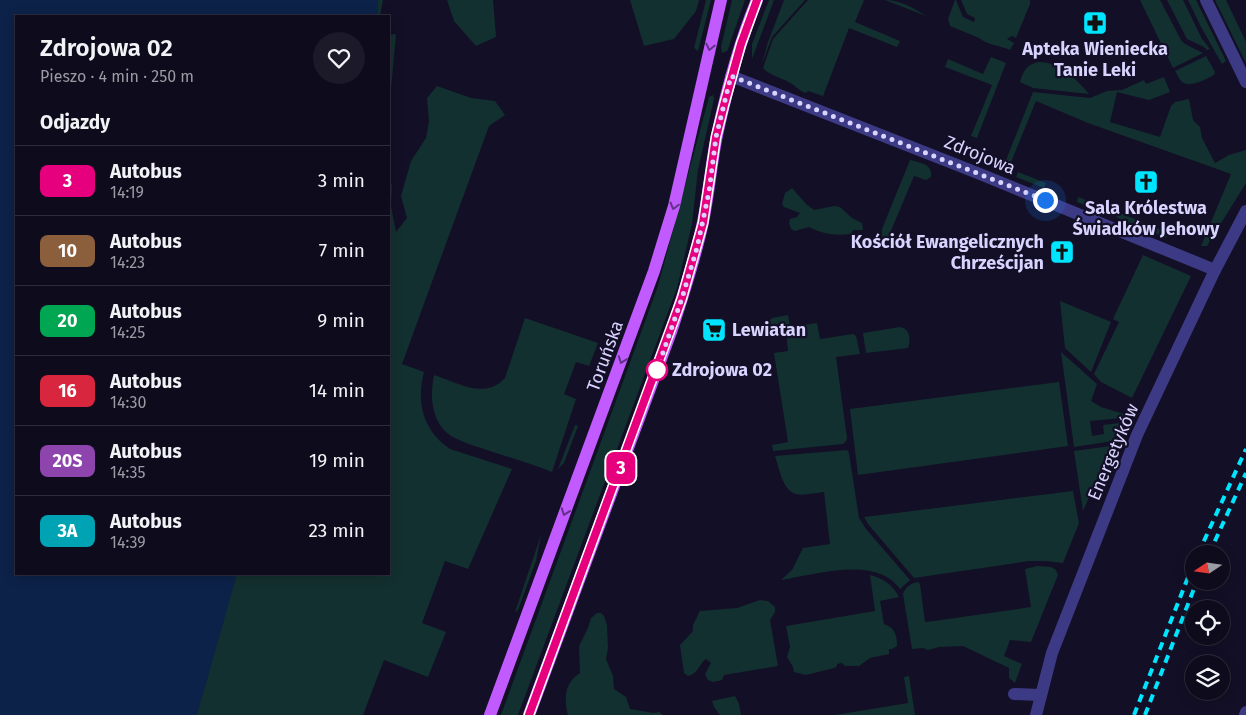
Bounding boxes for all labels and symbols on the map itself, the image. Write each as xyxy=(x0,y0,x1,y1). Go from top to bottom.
pharmacy icon: Apteka Wieniecka Tanie Leki xyxy=(1082,10,1108,36)
place label: Apteka Wieniecka Tanie Leki xyxy=(1021,38,1168,81)
one-way arrow xyxy=(705,43,716,52)
street label: Zdrojowa xyxy=(941,131,1019,179)
church icon: Sala Królestwa Świadków Jehowy xyxy=(1133,169,1159,195)
your location xyxy=(1033,188,1058,213)
place label: Sala Królestwa Świadków Jehowy xyxy=(1073,197,1220,240)
one-way arrow xyxy=(669,201,679,209)
place label: Kościół Ewangelicznych Chrześcijan xyxy=(851,231,1044,274)
church icon: Kościół Ewangelicznych Chrześcijan xyxy=(1049,239,1075,265)
street label: Toruńska xyxy=(582,317,628,395)
supermarket icon: Lewiatan xyxy=(701,317,727,343)
place label: Lewiatan xyxy=(732,319,806,341)
one-way arrow xyxy=(618,355,628,364)
marker: Zdrojowa 02 xyxy=(646,359,668,381)
place label: Zdrojowa 02 xyxy=(672,359,772,381)
street label: Energetyków xyxy=(1083,400,1143,504)
line badge: 3 xyxy=(605,452,637,484)
one-way arrow xyxy=(561,507,572,516)
north arrow xyxy=(1185,545,1230,590)

